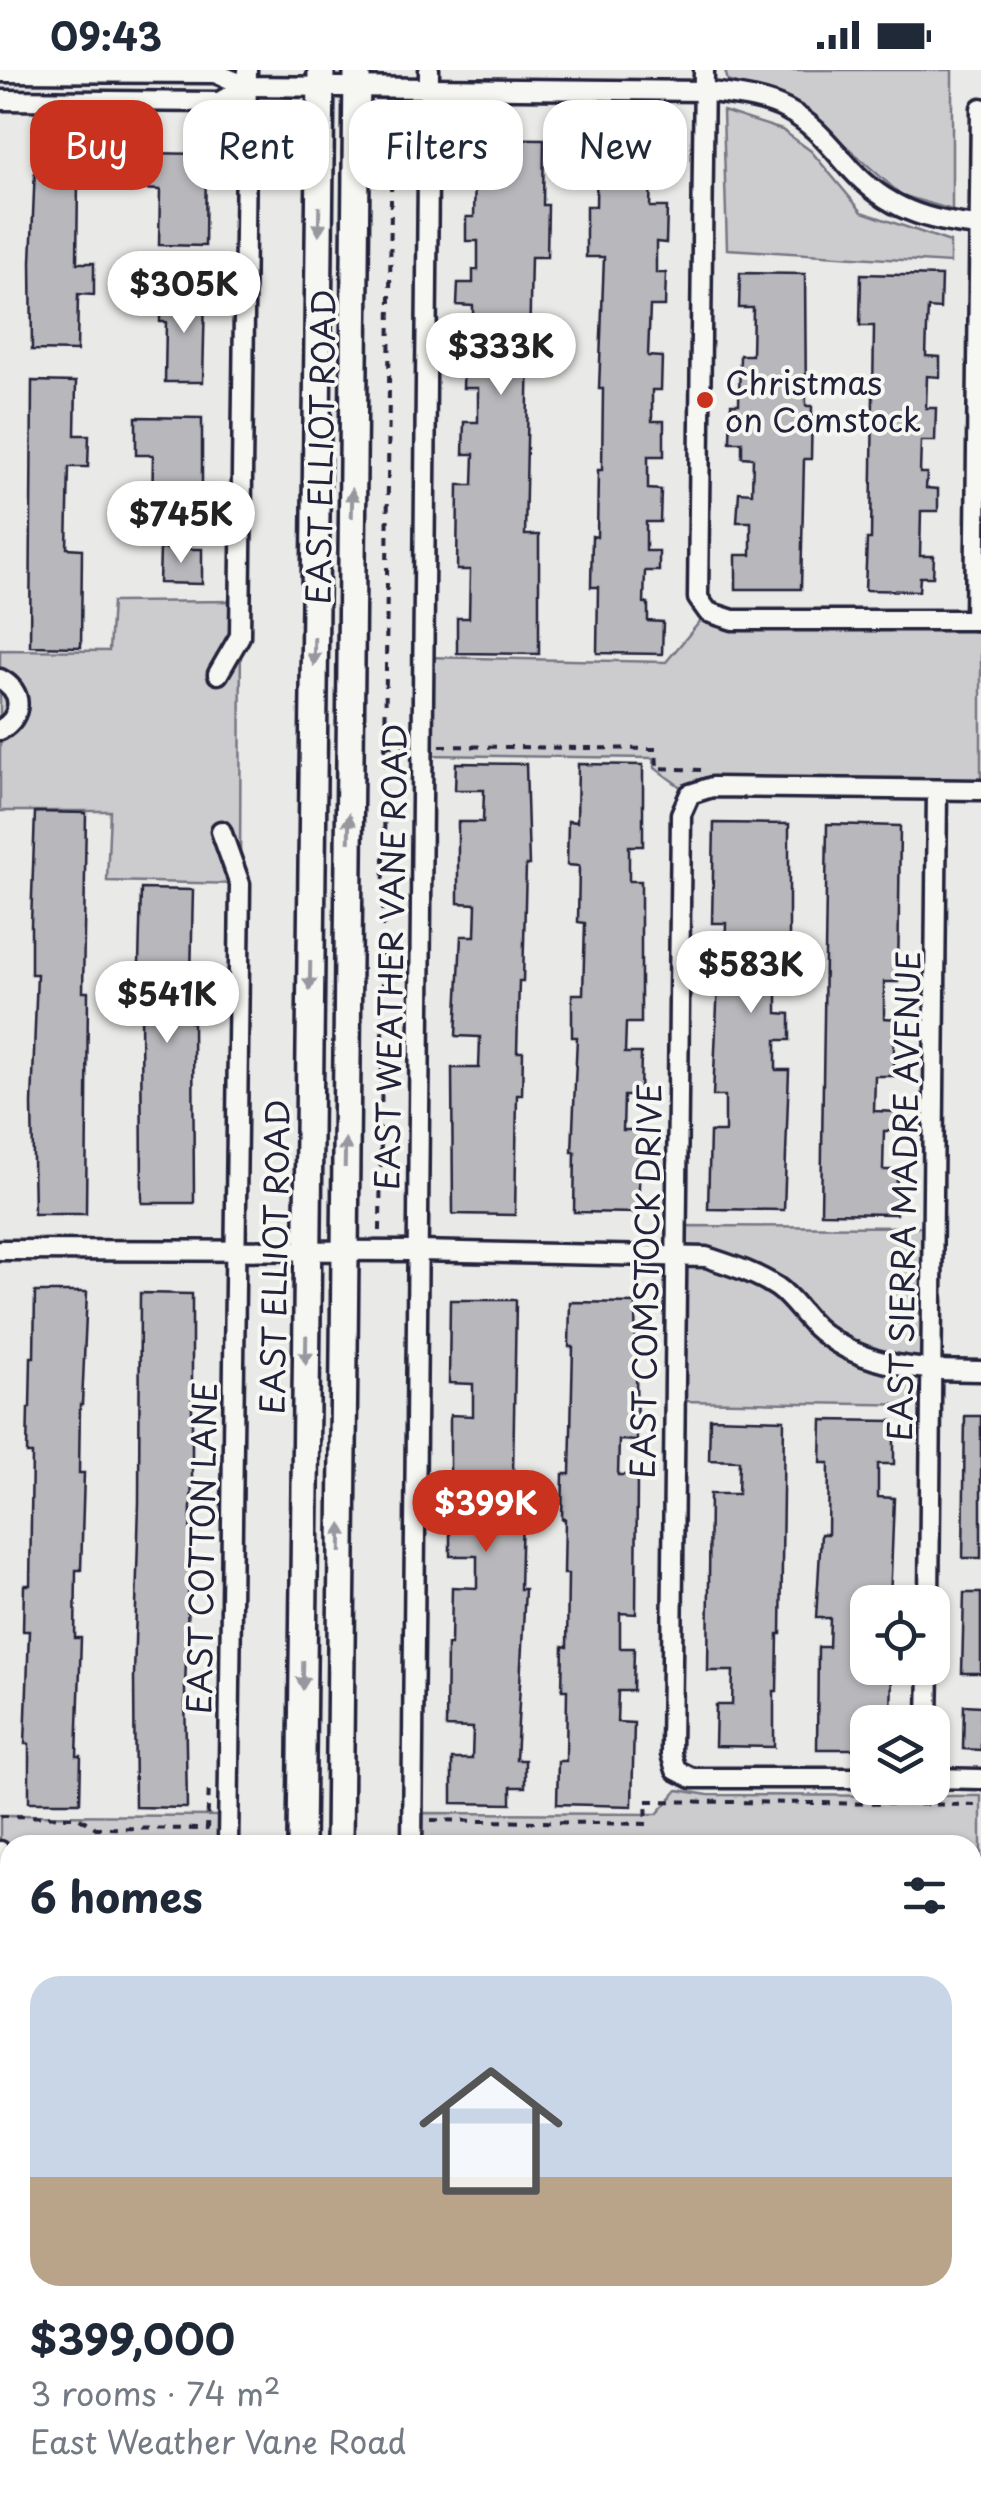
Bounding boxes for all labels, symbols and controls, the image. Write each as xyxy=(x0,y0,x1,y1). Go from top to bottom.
text: 09:43 xyxy=(50,7,162,64)
chip: Buy xyxy=(30,100,163,190)
chip: Rent xyxy=(183,100,329,190)
chip: Filters xyxy=(349,100,523,190)
chip: New xyxy=(543,100,687,190)
one-way arrow xyxy=(311,205,327,237)
pin: $305K xyxy=(114,251,254,336)
text: $305K xyxy=(129,259,239,307)
street label: EAST ELLIOT ROAD xyxy=(293,289,347,605)
pin: $333K xyxy=(431,313,571,398)
text: $333K xyxy=(448,321,554,369)
place label: Christmas on Comstock xyxy=(725,358,921,443)
marker: Christmas on Comstock xyxy=(694,389,716,411)
pin: $745K xyxy=(111,481,251,566)
one-way arrow xyxy=(344,487,360,519)
text: $745K xyxy=(129,489,233,537)
one-way arrow xyxy=(306,635,322,667)
street label: EAST WEATHER VANE ROAD xyxy=(362,723,418,1191)
one-way arrow xyxy=(341,812,357,844)
pin: $583K xyxy=(681,931,821,1016)
text: $583K xyxy=(698,939,804,987)
street label: EAST SIERRA MADRE AVENUE xyxy=(875,950,931,1442)
one-way arrow xyxy=(302,960,318,992)
pin: $541K xyxy=(97,961,237,1046)
text: $541K xyxy=(117,969,217,1017)
street label: EAST COMSTOCK DRIVE xyxy=(618,1083,672,1479)
street label: EAST ELLIOT ROAD xyxy=(247,1099,301,1415)
one-way arrow xyxy=(337,1137,353,1169)
one-way arrow xyxy=(297,1335,313,1367)
street label: EAST COTTON LANE xyxy=(174,1381,228,1715)
pin: $399K xyxy=(416,1470,556,1555)
text: $399K xyxy=(434,1478,538,1526)
one-way arrow xyxy=(334,1521,350,1553)
map controls xyxy=(850,1585,950,1805)
button: locate xyxy=(850,1585,950,1685)
one-way arrow xyxy=(294,1660,310,1692)
button: layers xyxy=(850,1705,950,1805)
text: 6 homes xyxy=(30,1864,203,1927)
icon: filters xyxy=(897,1868,952,1923)
icon: home xyxy=(401,2041,581,2221)
text: $399,000 xyxy=(30,2306,235,2369)
text: 3 rooms · 74 m² xyxy=(30,2369,280,2417)
text: East Weather Vane Road xyxy=(30,2417,407,2465)

